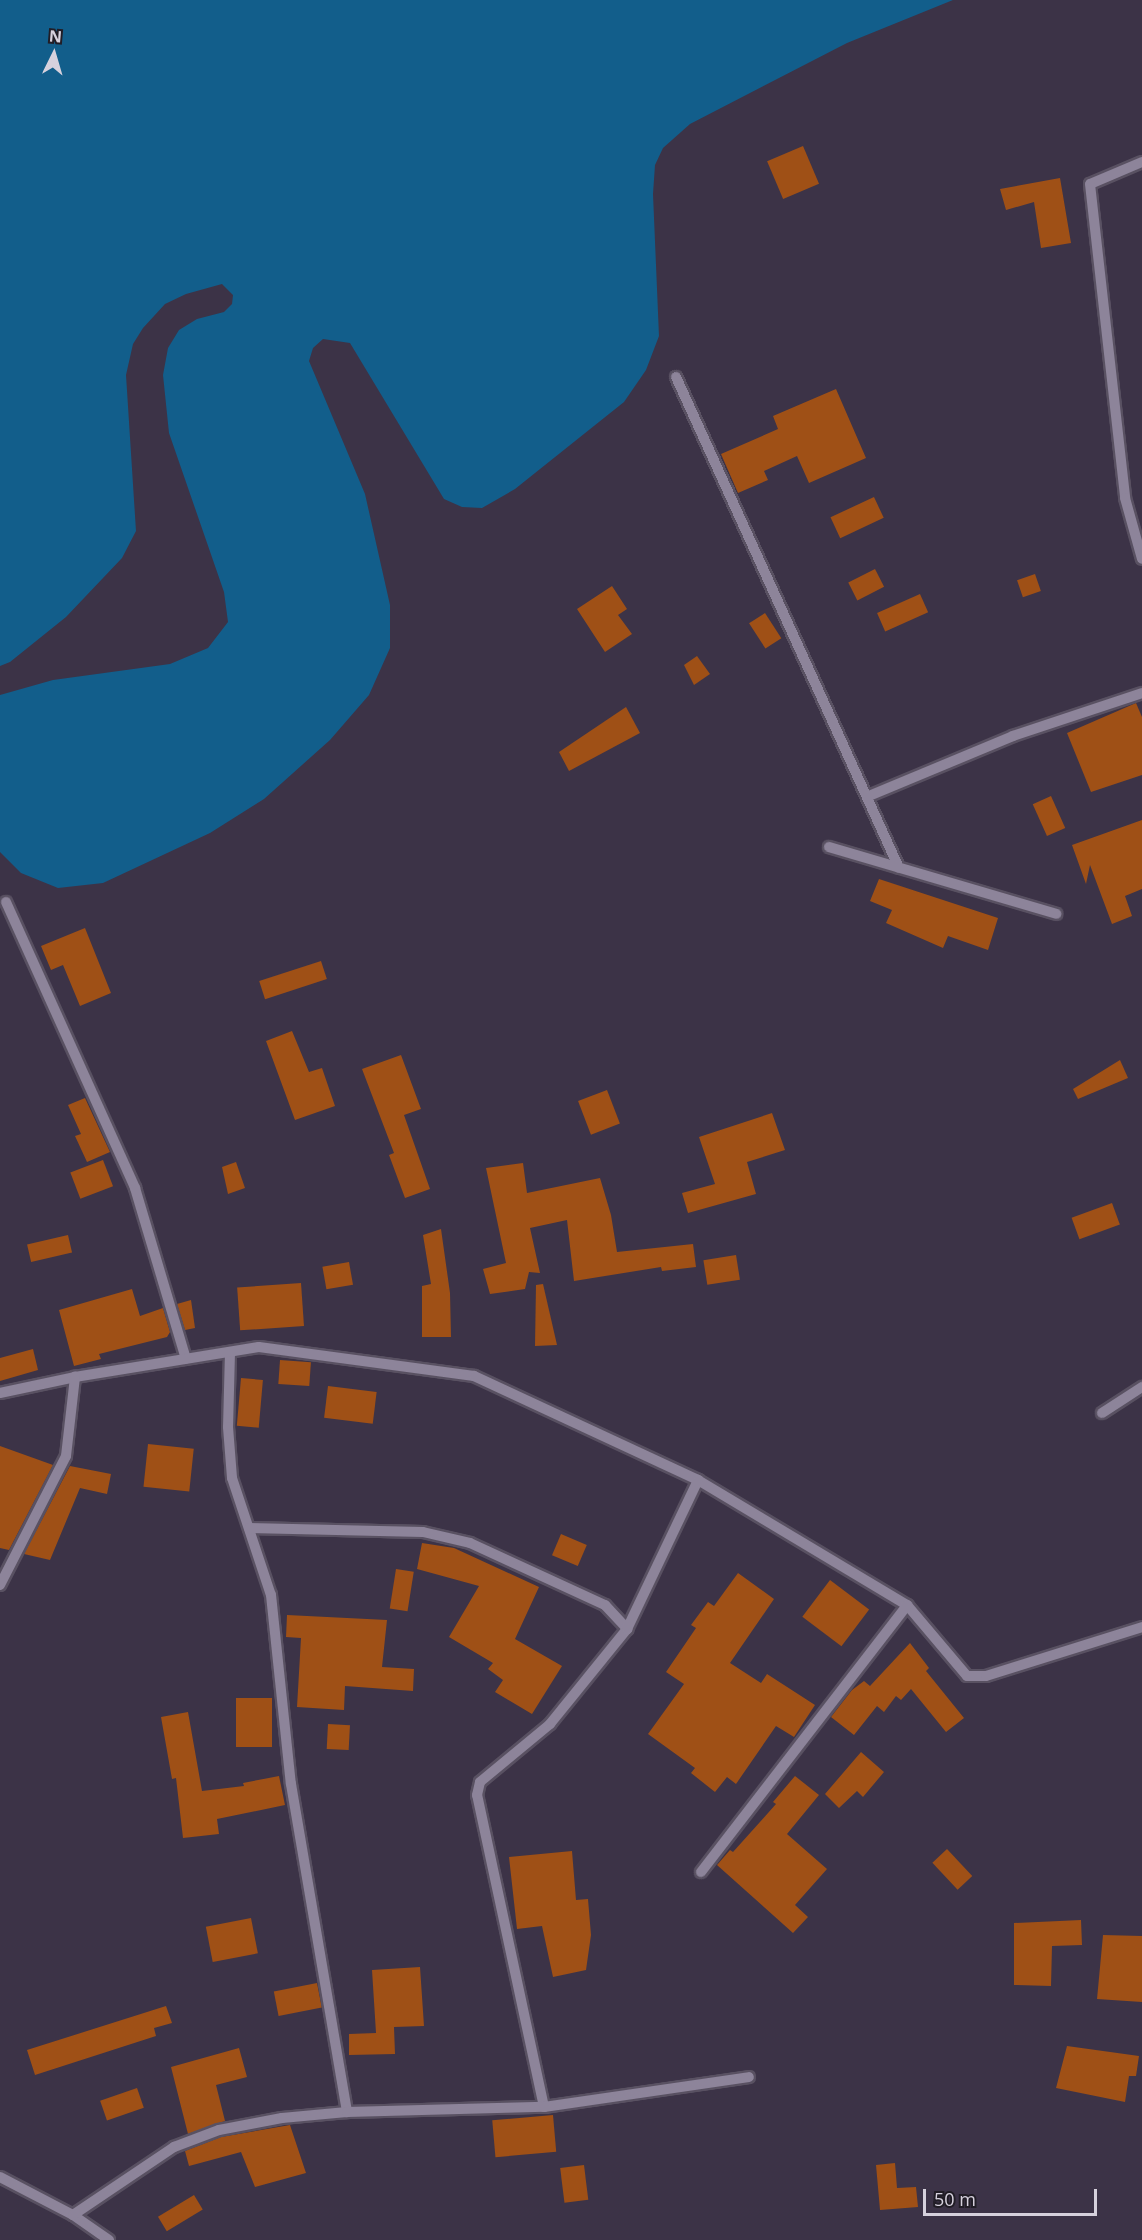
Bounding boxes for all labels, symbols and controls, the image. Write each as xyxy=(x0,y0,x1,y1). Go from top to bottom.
north arrow xyxy=(24,24,84,84)
text: N xyxy=(48,25,63,48)
scale bar xyxy=(926,2177,1100,2215)
text: 50 m xyxy=(934,2187,976,2211)

